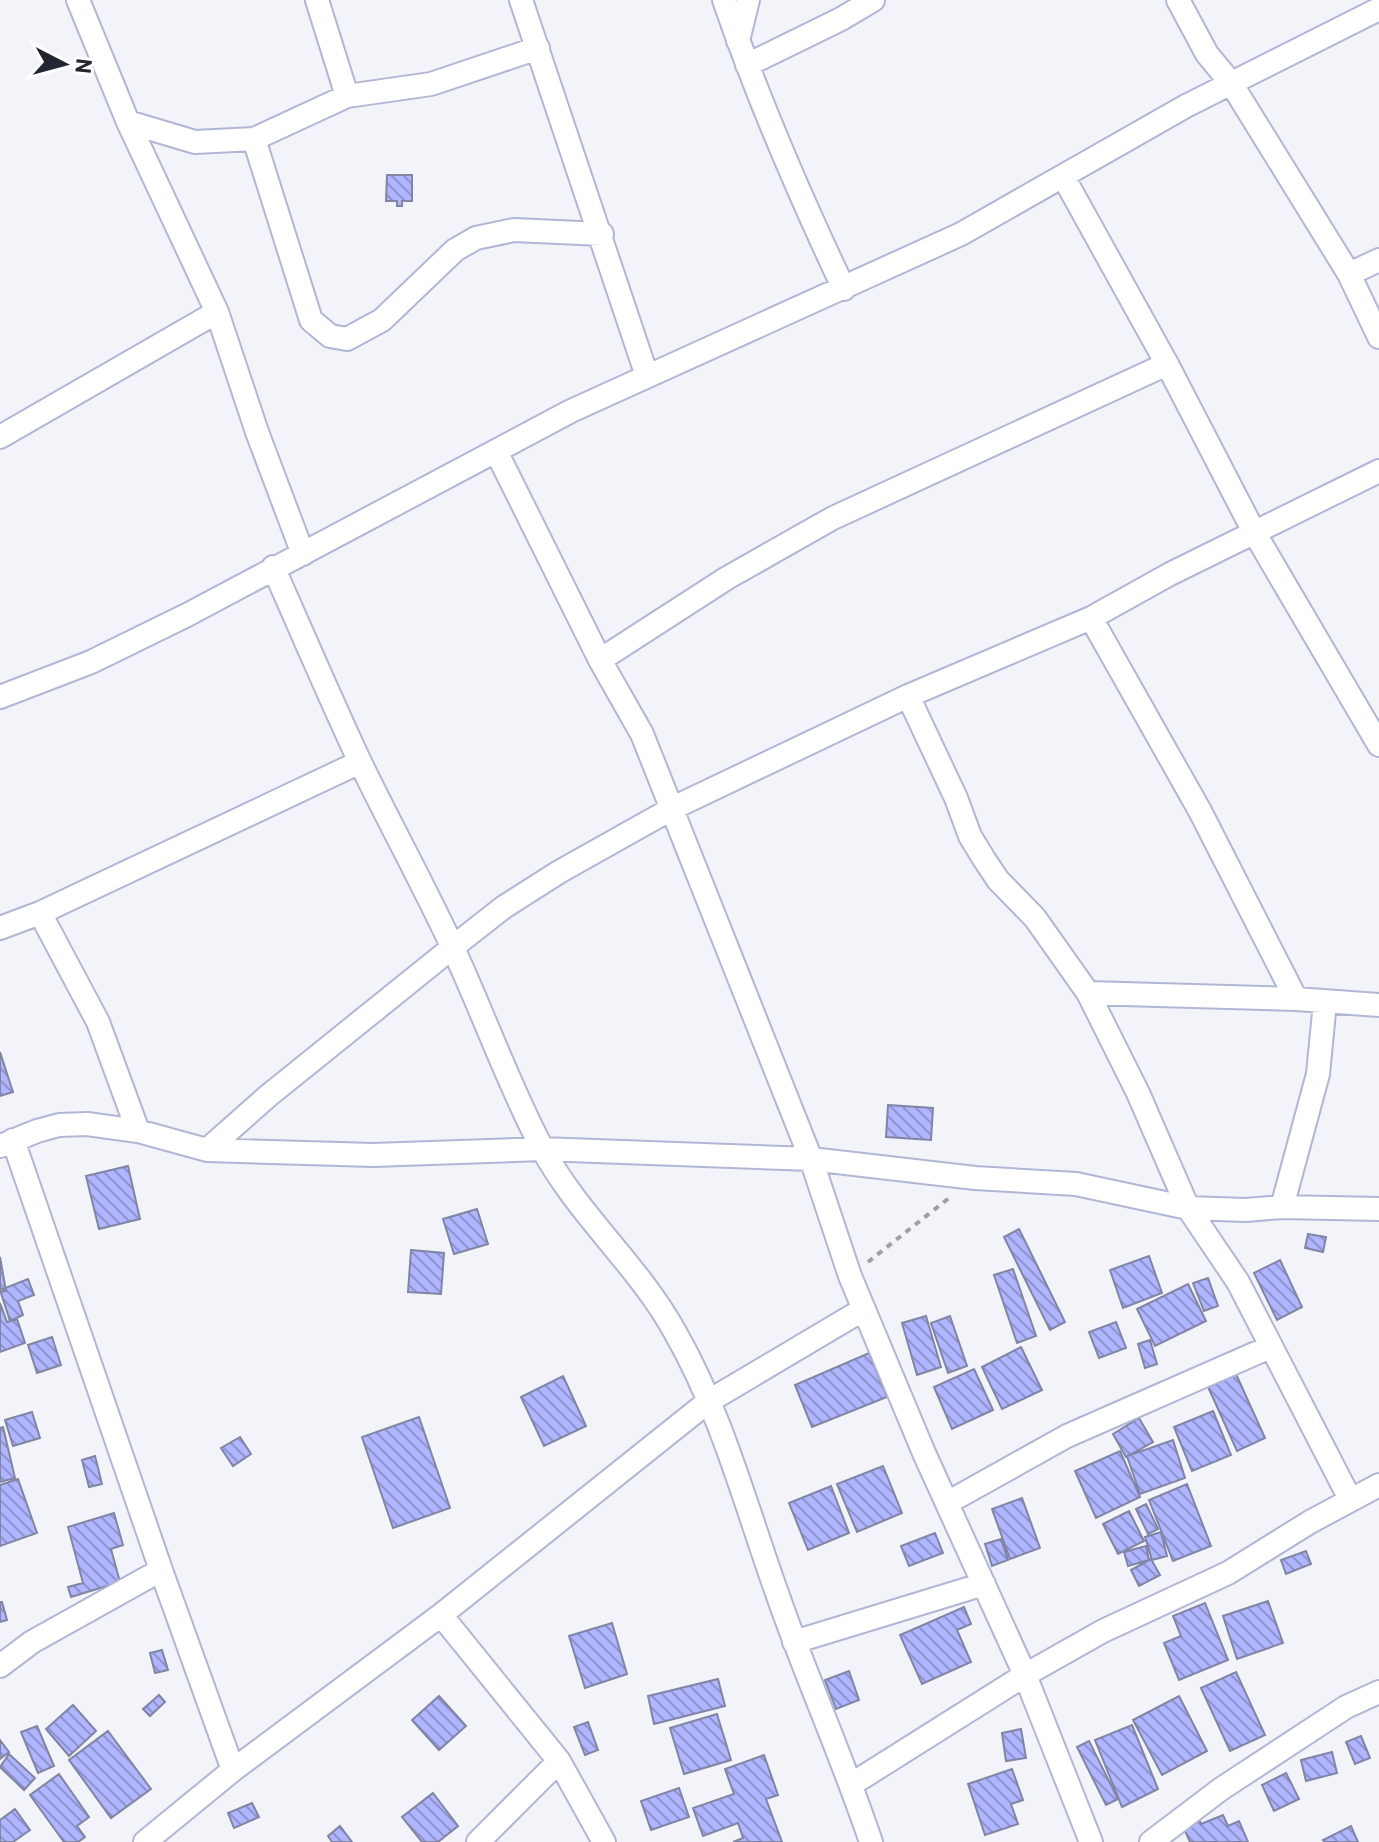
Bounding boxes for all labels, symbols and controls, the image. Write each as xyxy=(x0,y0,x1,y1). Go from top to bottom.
north arrow xyxy=(24,24,104,104)
text: N xyxy=(71,58,99,75)

